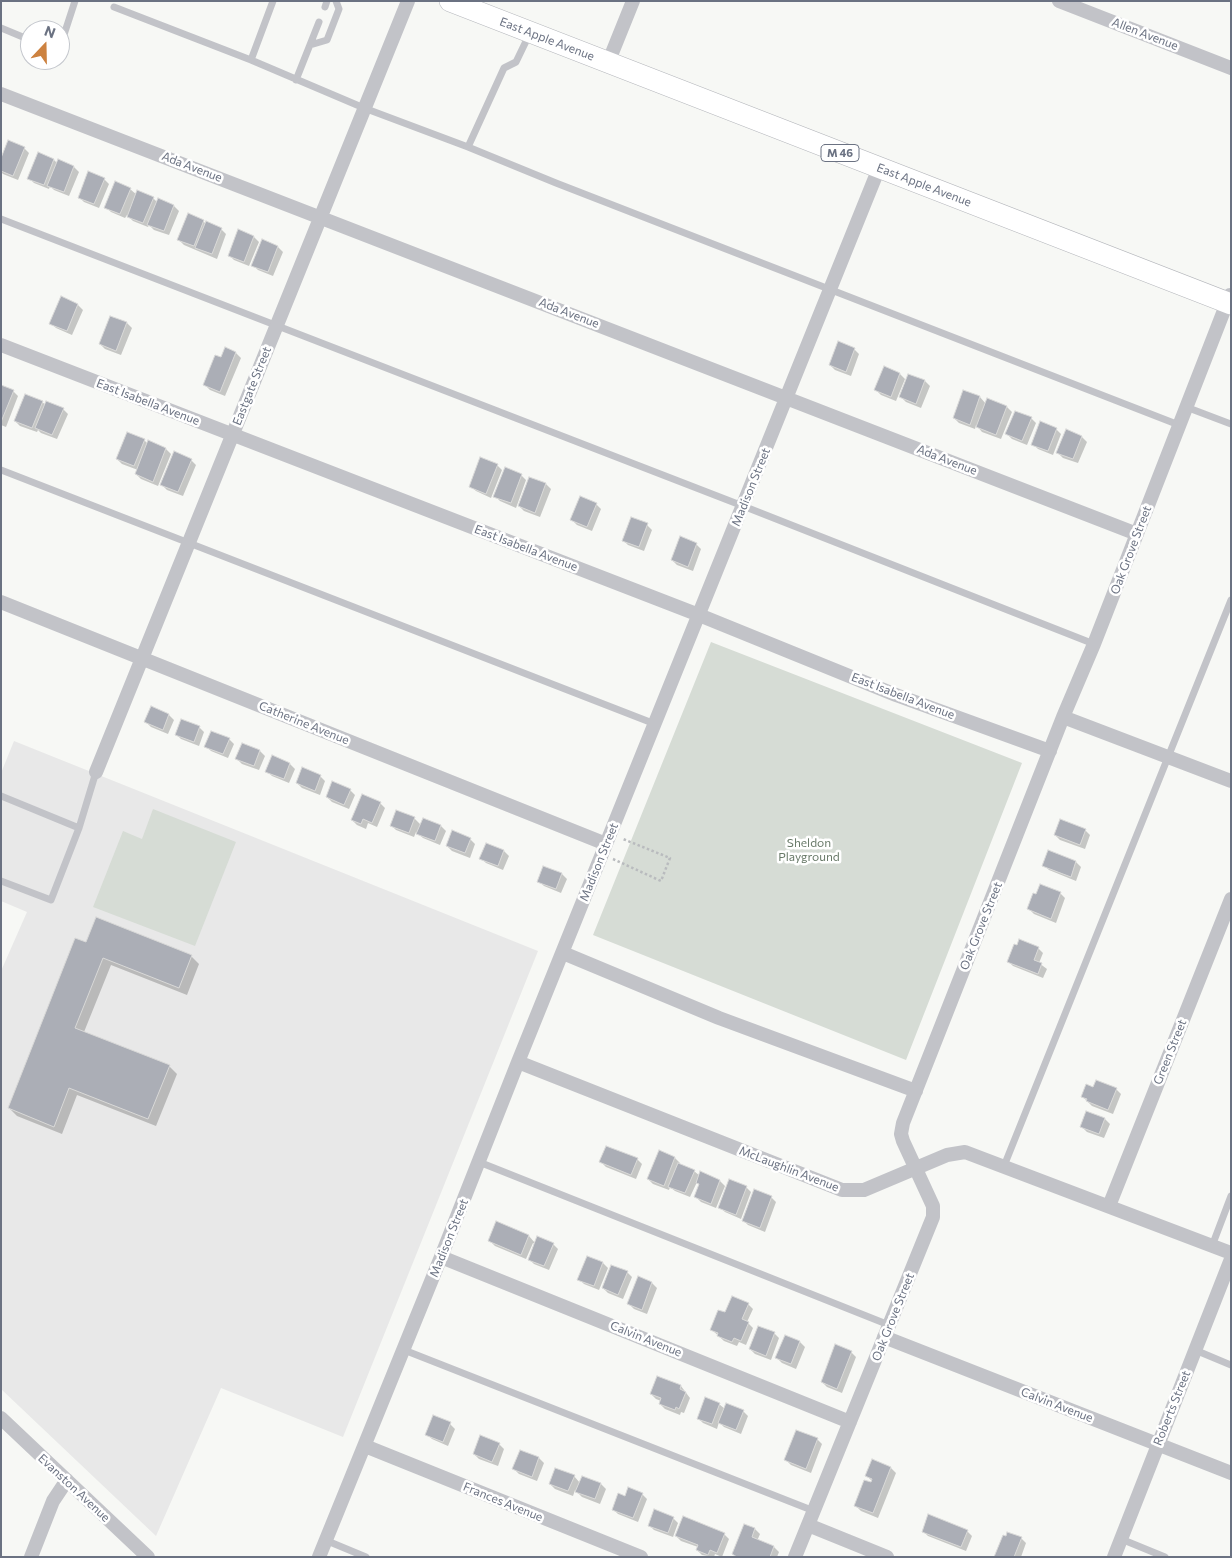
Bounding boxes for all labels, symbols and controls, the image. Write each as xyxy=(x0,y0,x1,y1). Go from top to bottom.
street label: East Apple Avenue xyxy=(498,14,596,64)
street label: Allen Avenue xyxy=(1110,15,1180,53)
north arrow xyxy=(20,20,70,70)
text: N xyxy=(42,22,58,41)
road number: M 46 xyxy=(821,144,859,162)
street label: Ada Avenue xyxy=(160,149,224,185)
street label: East Apple Avenue xyxy=(875,160,973,210)
street label: Ada Avenue xyxy=(537,295,601,331)
street label: Eastgate Street xyxy=(230,344,274,428)
street label: East Isabella Avenue xyxy=(94,376,202,428)
street label: Ada Avenue xyxy=(915,442,979,478)
street label: Madison Street xyxy=(729,446,773,528)
street label: Oak Grove Street xyxy=(1107,504,1155,596)
street label: East Isabella Avenue xyxy=(472,522,580,574)
street label: East Isabella Avenue xyxy=(849,670,957,722)
street label: Catherine Avenue xyxy=(257,698,351,748)
street label: Madison Street xyxy=(577,821,621,903)
park label: Sheldon Playground xyxy=(778,836,840,864)
street label: Oak Grove Street xyxy=(957,880,1005,972)
street label: Green Street xyxy=(1150,1017,1190,1087)
street label: McLaughlin Avenue xyxy=(737,1143,841,1195)
street label: Madison Street xyxy=(427,1197,471,1279)
street label: Oak Grove Street xyxy=(869,1271,917,1363)
street label: Calvin Avenue xyxy=(608,1318,684,1360)
street label: Roberts Street xyxy=(1150,1368,1194,1448)
street label: Calvin Avenue xyxy=(1019,1385,1095,1425)
street label: Evanston Avenue xyxy=(35,1451,113,1525)
street label: Frances Avenue xyxy=(461,1479,545,1525)

